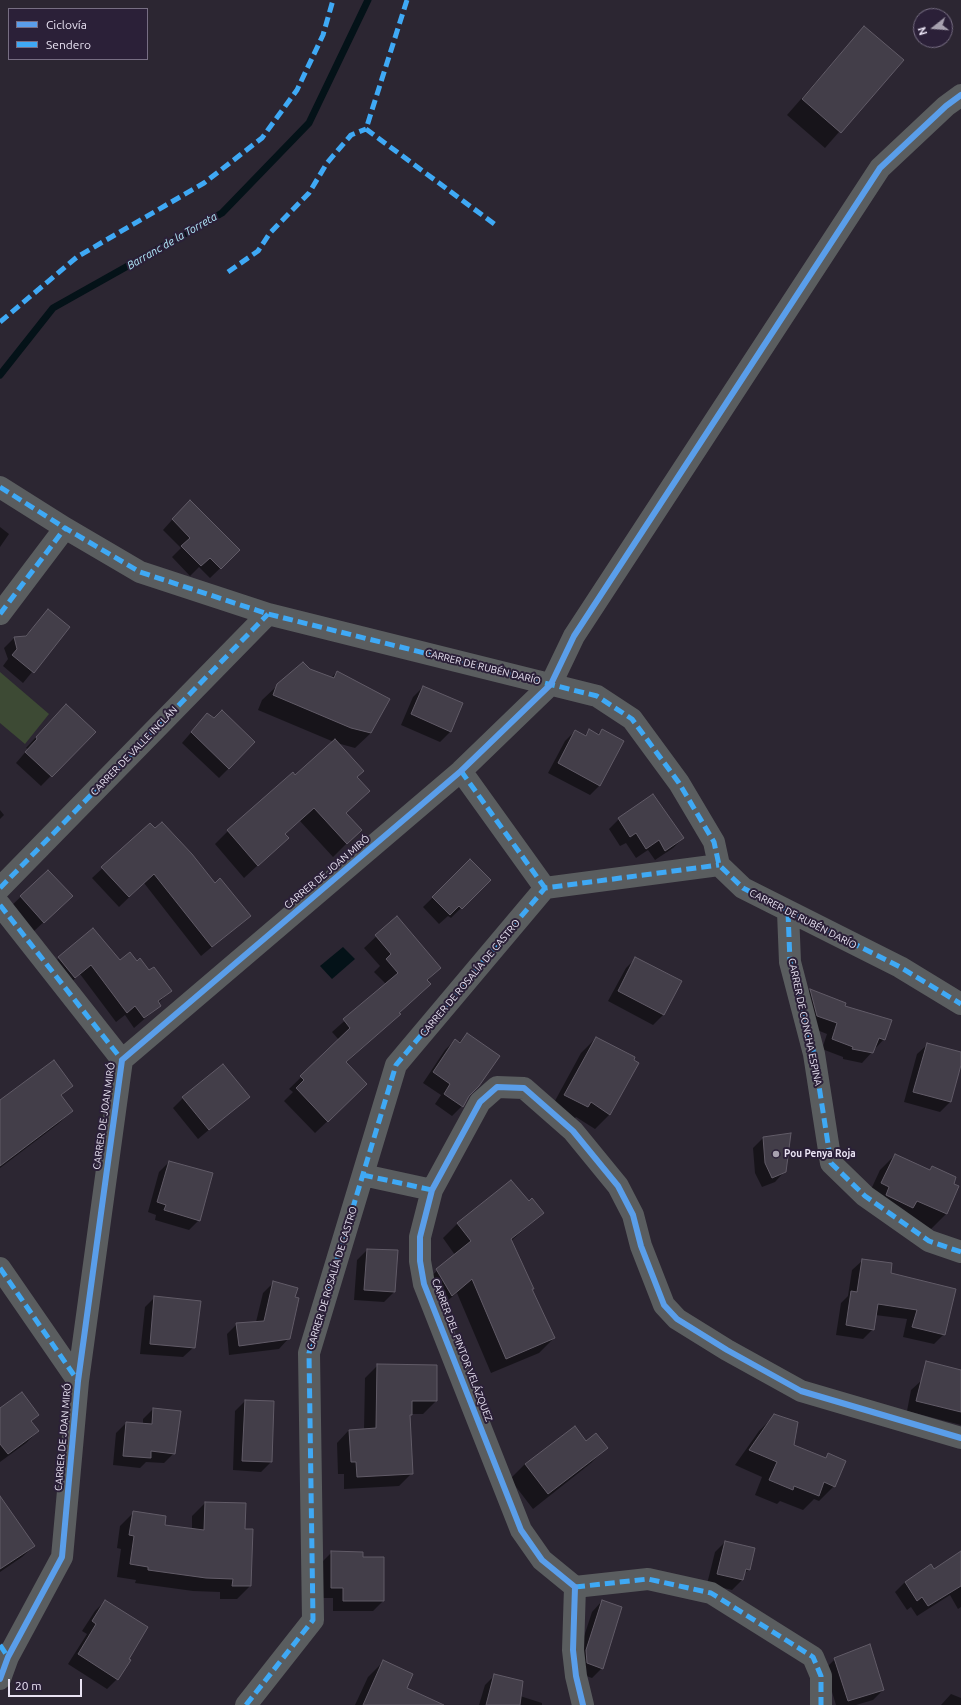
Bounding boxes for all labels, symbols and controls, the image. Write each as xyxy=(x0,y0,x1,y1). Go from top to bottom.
legend xyxy=(8,8,148,60)
north arrow xyxy=(913,8,953,48)
text: Ciclovía xyxy=(46,18,87,31)
text: N xyxy=(916,26,929,37)
text: Sendero xyxy=(46,38,91,51)
water label: Barranc de la Torreta xyxy=(125,210,219,272)
street label: CARRER DE RUBÉN DARÍO xyxy=(424,647,542,687)
street label: CARRER DE VALLE INCLÁN xyxy=(88,704,180,798)
street label: CARRER DE JOAN MIRÓ xyxy=(282,833,372,911)
street label: CARRER DE RUBÉN DARÍO xyxy=(747,887,859,951)
street label: CARRER DE ROSALÍA DE CASTRO xyxy=(417,917,523,1039)
street label: CARRER DE CONCHA ESPINA xyxy=(786,957,824,1087)
street label: CARRER DE JOAN MIRÓ xyxy=(91,1062,117,1170)
place label: Pou Penya Roja xyxy=(784,1148,856,1160)
marker: Pou Penya Roja xyxy=(771,1149,781,1159)
street label: CARRER DE ROSALÍA DE CASTRO xyxy=(304,1205,360,1351)
street label: CARRER DEL PINTOR VELÁZQUEZ xyxy=(429,1277,495,1423)
street label: CARRER DE JOAN MIRÓ xyxy=(52,1383,74,1491)
scale bar xyxy=(10,1671,84,1697)
text: 20 m xyxy=(15,1679,42,1692)

